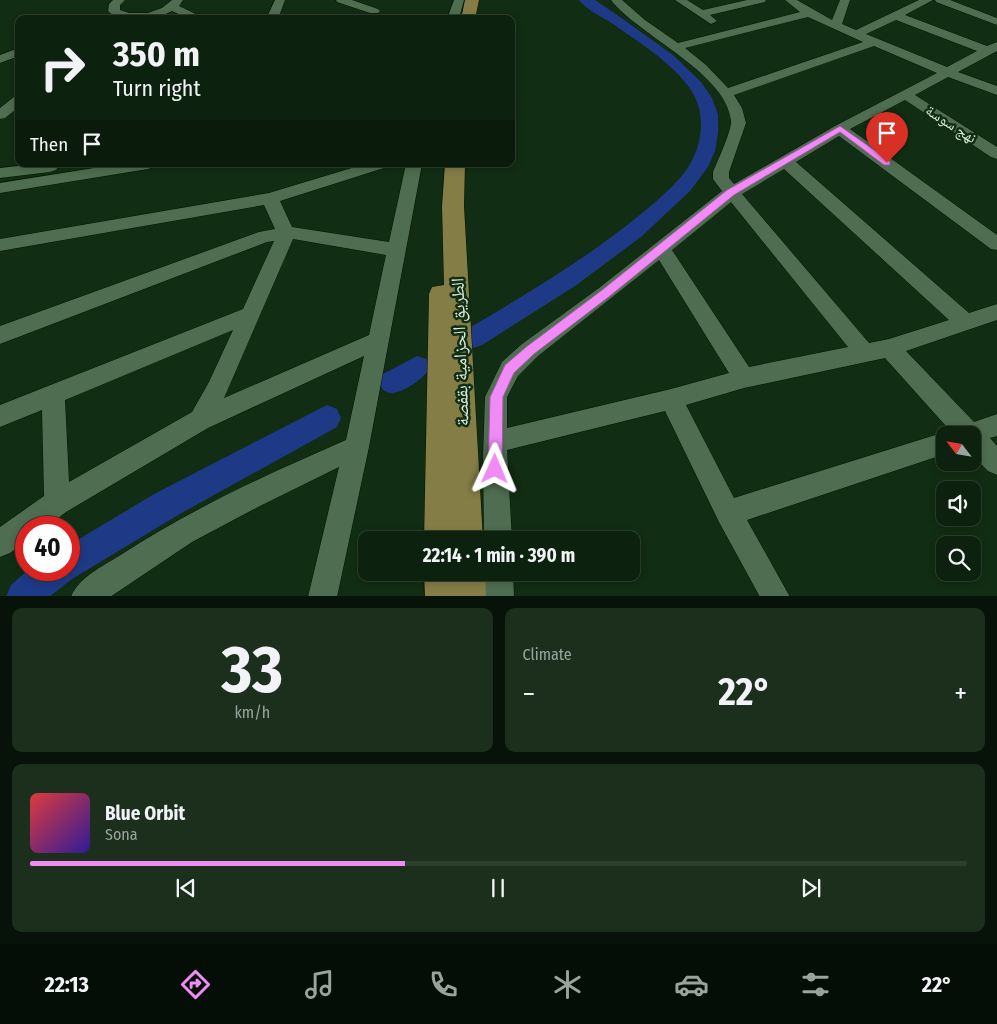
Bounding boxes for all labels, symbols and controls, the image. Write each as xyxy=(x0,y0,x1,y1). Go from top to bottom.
text: 350 m xyxy=(113,33,200,75)
icon: right xyxy=(30,35,95,100)
text: Turn right xyxy=(113,75,201,102)
street label: نهج سوسة xyxy=(922,101,980,148)
pin xyxy=(866,112,908,163)
icon: arrive xyxy=(873,119,901,147)
icon: arrive xyxy=(78,130,106,158)
text: Then xyxy=(30,133,68,156)
street label: الطريق الحزامية بقفصة xyxy=(446,277,474,427)
north arrow xyxy=(936,426,981,471)
map controls xyxy=(936,426,981,581)
position arrow xyxy=(468,442,520,494)
button: sound xyxy=(936,481,981,526)
speed limit sign: 40 xyxy=(15,516,80,581)
button: search xyxy=(936,536,981,581)
text: 22:14 · 1 min · 390 m xyxy=(423,544,575,567)
text: 33 xyxy=(222,631,283,709)
text: Climate xyxy=(523,645,572,664)
text: 22° xyxy=(718,669,771,715)
text: − xyxy=(523,677,535,710)
text: + xyxy=(954,677,967,710)
text: km/h xyxy=(234,703,270,722)
text: Blue Orbit xyxy=(105,802,185,825)
text: Sona xyxy=(105,825,138,844)
icon: previous xyxy=(172,874,200,902)
icon: pause xyxy=(484,874,512,902)
icon: next xyxy=(797,874,825,902)
icon: directions xyxy=(178,967,213,1002)
icon: music xyxy=(302,967,337,1002)
icon: phone xyxy=(426,967,461,1002)
icon: climate xyxy=(550,967,585,1002)
icon: car xyxy=(674,967,709,1002)
icon: filters xyxy=(798,967,833,1002)
text: 22:13 xyxy=(44,971,89,998)
text: 22° xyxy=(922,971,952,998)

